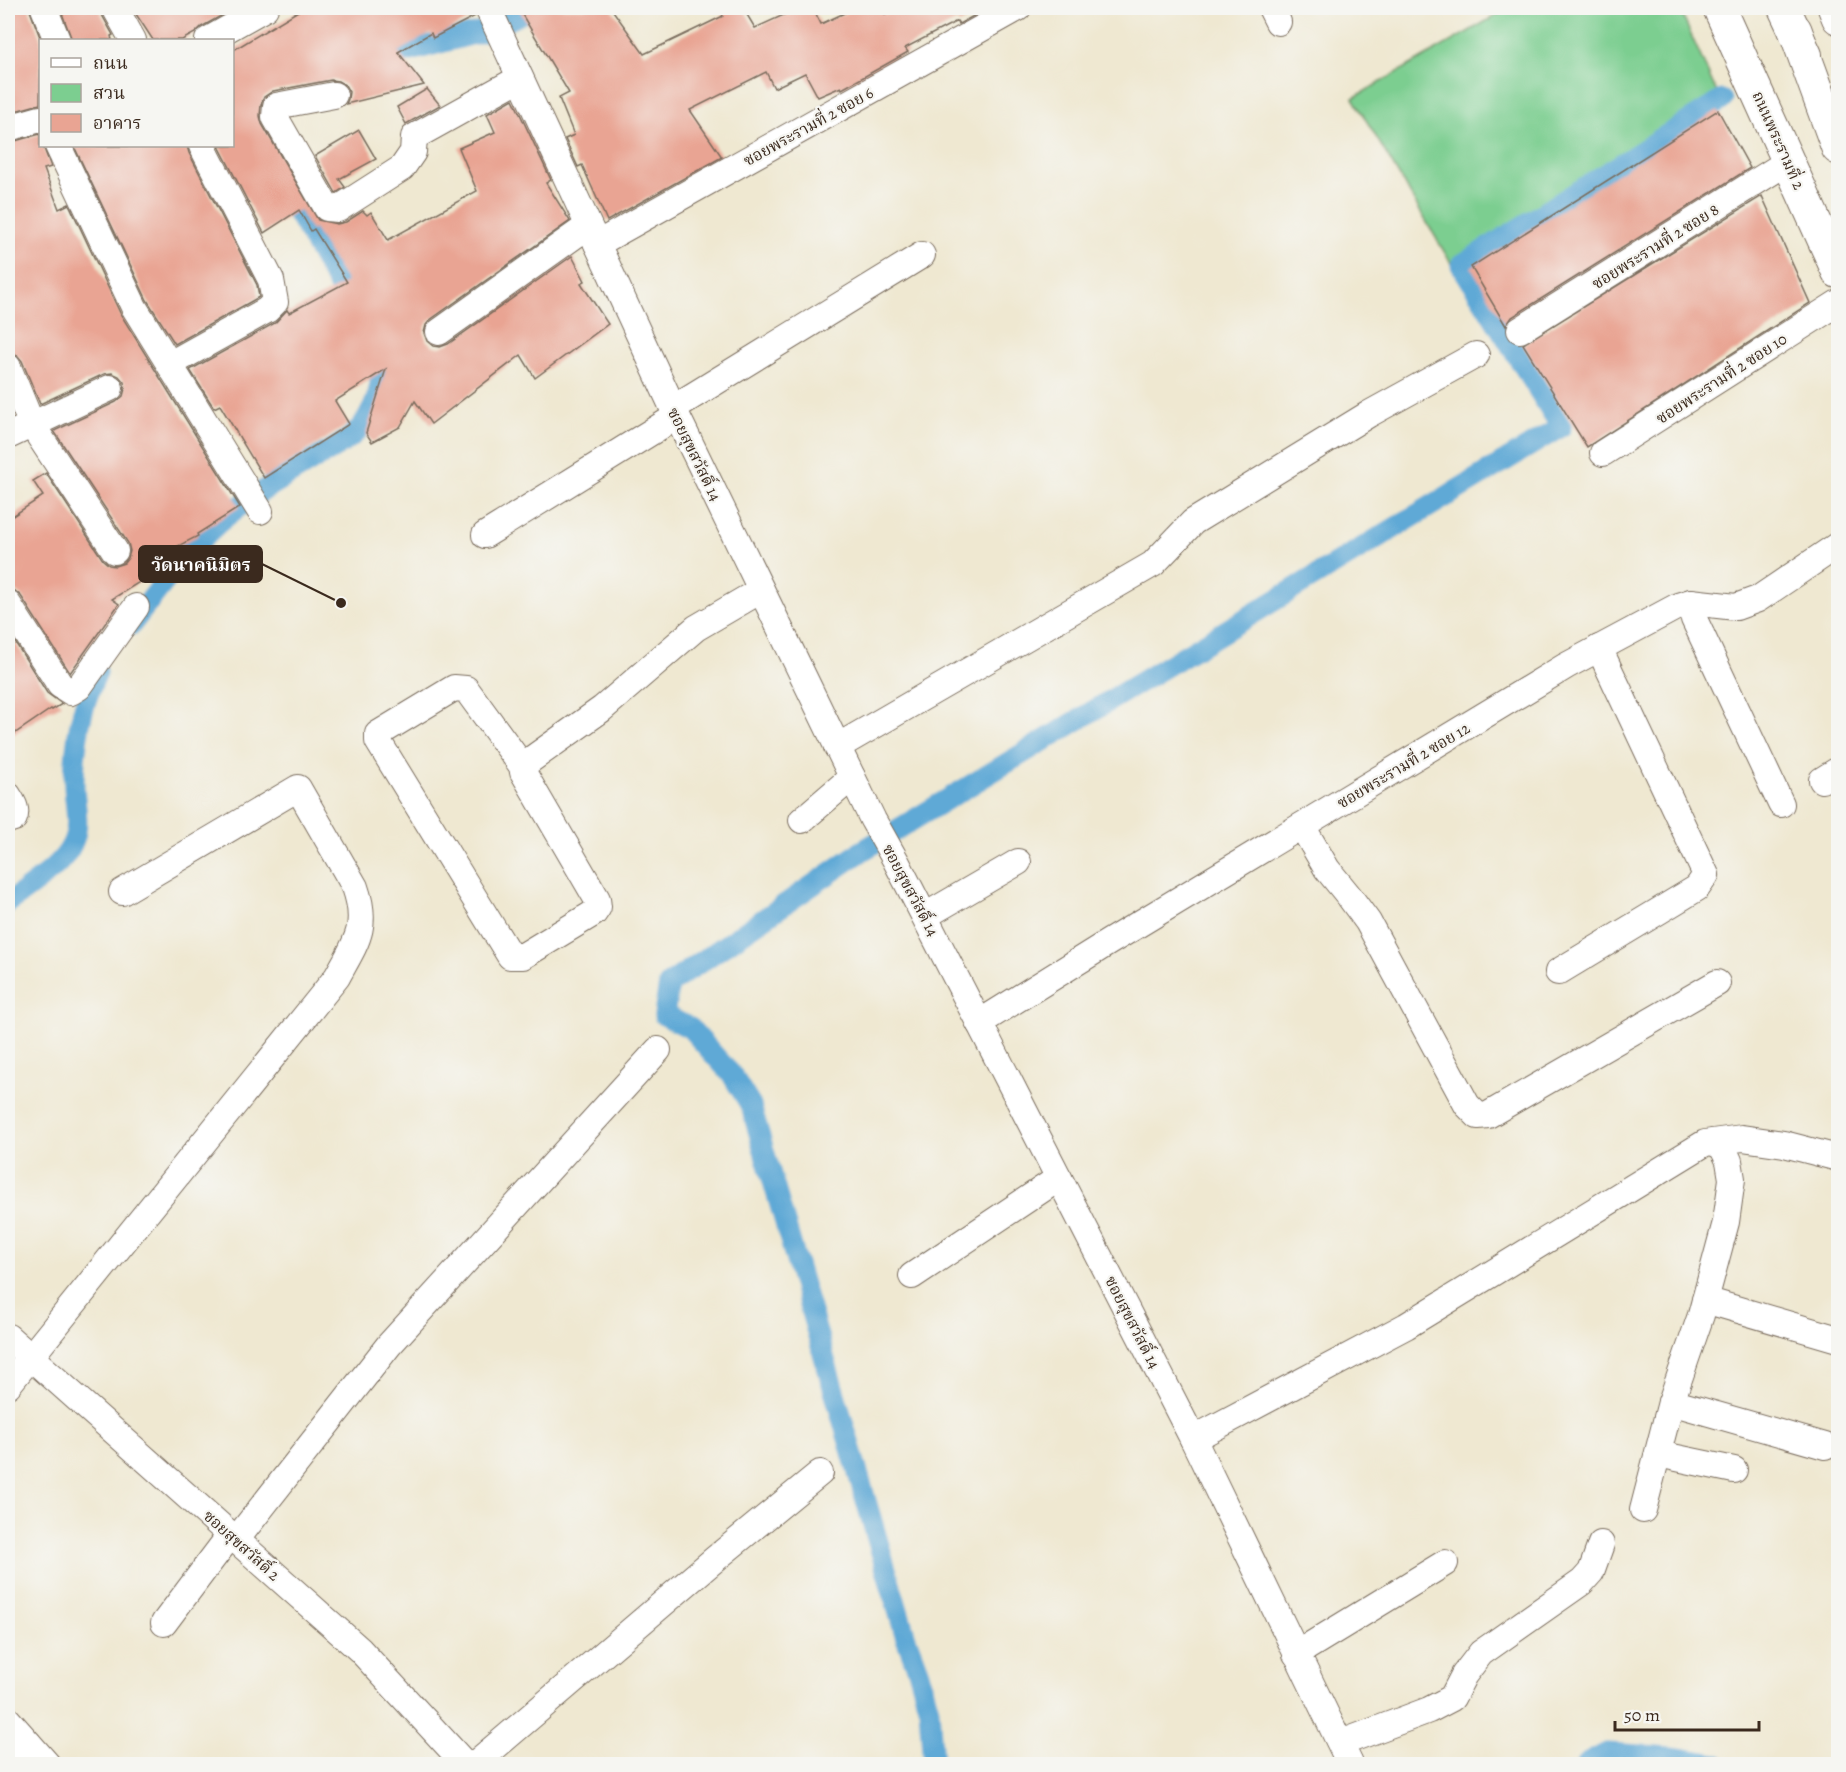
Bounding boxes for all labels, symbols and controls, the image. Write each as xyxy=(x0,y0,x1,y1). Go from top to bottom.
legend xyxy=(39,39,234,147)
text: ถนน xyxy=(93,51,128,75)
text: สวน xyxy=(93,81,125,105)
street label: ซอยพระรามที่ 2 ซอย 6 xyxy=(739,81,877,172)
street label: ถนนพระรามที่ 2 xyxy=(1747,87,1811,193)
text: อาคาร xyxy=(93,111,142,135)
street label: ซอยพระรามที่ 2 ซอย 8 xyxy=(1587,198,1723,295)
street label: ซอยพระรามที่ 2 ซอย 10 xyxy=(1651,327,1791,429)
street label: ซอยสุขสวัสดิ์ 14 xyxy=(662,404,727,505)
callout: วัดนาคนิมิตร xyxy=(139,546,262,582)
text: วัดนาคนิมิตร xyxy=(151,553,251,577)
street label: ซอยพระรามที่ 2 ซอย 12 xyxy=(1333,716,1474,814)
street label: ซอยสุขสวัสดิ์ 14 xyxy=(877,840,944,940)
street label: ซอยสุขสวัสดิ์ 14 xyxy=(1099,1272,1166,1373)
street label: ซอยสุขสวัสดิ์ 2 xyxy=(198,1505,285,1586)
scale bar xyxy=(1615,1694,1759,1732)
text: 50 m xyxy=(1624,1703,1660,1727)

